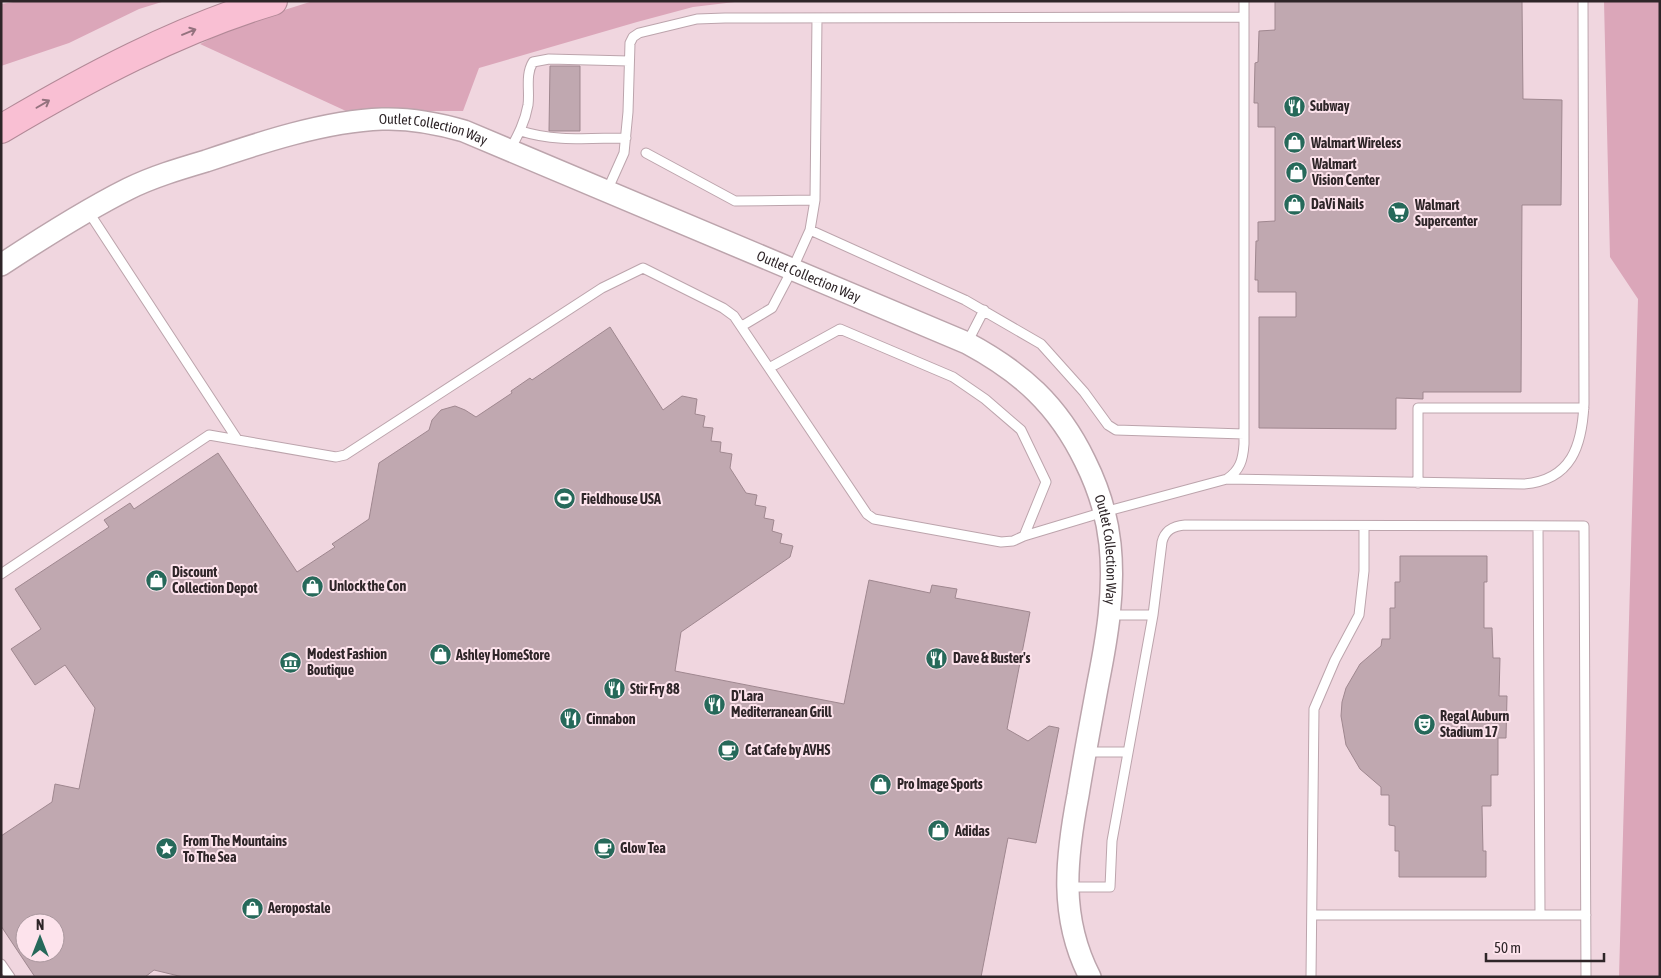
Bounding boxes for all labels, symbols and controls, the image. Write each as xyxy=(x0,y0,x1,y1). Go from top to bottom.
one-way arrow xyxy=(181,27,196,36)
restaurant icon: Subway xyxy=(1282,94,1306,118)
place label: Subway xyxy=(1310,98,1350,114)
one-way arrow xyxy=(36,99,50,109)
street label: Outlet Collection Way xyxy=(379,111,490,148)
shop icon: Walmart Wireless xyxy=(1283,131,1307,155)
place label: Walmart Wireless xyxy=(1310,135,1401,151)
place label: Walmart Vision Center xyxy=(1311,156,1380,188)
shop icon: Walmart Vision Center xyxy=(1284,160,1308,184)
shop icon: DaVi Nails xyxy=(1283,192,1307,216)
place label: DaVi Nails xyxy=(1311,196,1364,212)
place label: Walmart Supercenter xyxy=(1414,197,1478,229)
supermarket icon: Walmart Supercenter xyxy=(1387,201,1411,225)
street label: Outlet Collection Way xyxy=(754,247,863,305)
sports icon: Fieldhouse USA xyxy=(553,487,577,511)
place label: Fieldhouse USA xyxy=(581,491,661,507)
street label: Outlet Collection Way xyxy=(1091,492,1120,606)
place label: Discount Collection Depot xyxy=(172,564,258,596)
shop icon: Discount Collection Depot xyxy=(144,568,168,592)
shop icon: Unlock the Con xyxy=(301,574,325,598)
place label: Unlock the Con xyxy=(329,578,406,594)
shop icon: Ashley HomeStore xyxy=(428,643,452,667)
place label: Modest Fashion Boutique xyxy=(307,646,387,678)
restaurant icon: Dave & Buster's xyxy=(925,646,949,670)
place label: Ashley HomeStore xyxy=(455,647,550,663)
museum icon: Modest Fashion Boutique xyxy=(279,650,303,674)
place label: Dave & Buster's xyxy=(953,650,1030,666)
restaurant icon: Stir Fry 88 xyxy=(602,677,626,701)
place label: Stir Fry 88 xyxy=(630,681,680,697)
place label: D'Lara Mediterranean Grill xyxy=(731,688,832,720)
restaurant icon: D'Lara Mediterranean Grill xyxy=(703,692,727,716)
restaurant icon: Cinnabon xyxy=(558,707,582,731)
place label: Regal Auburn Stadium 17 xyxy=(1440,708,1509,740)
place label: Cinnabon xyxy=(586,711,636,727)
theatre icon: Regal Auburn Stadium 17 xyxy=(1412,712,1436,736)
cafe icon: Cat Cafe by AVHS xyxy=(717,738,741,762)
place label: Cat Cafe by AVHS xyxy=(745,742,830,758)
shop icon: Pro Image Sports xyxy=(869,772,893,796)
place label: Pro Image Sports xyxy=(897,776,983,792)
shop icon: Adidas xyxy=(927,819,951,843)
place label: Adidas xyxy=(954,823,990,839)
place label: From The Mountains To The Sea xyxy=(183,833,287,865)
cafe icon: Glow Tea xyxy=(592,836,616,860)
place icon: From The Mountains To The Sea xyxy=(155,837,179,861)
place label: Glow Tea xyxy=(620,840,666,856)
shop icon: Aeropostale xyxy=(240,896,264,920)
place label: Aeropostale xyxy=(267,900,331,916)
north arrow xyxy=(15,913,65,963)
text: N xyxy=(36,917,44,933)
scale bar xyxy=(1486,930,1604,962)
text: 50 m xyxy=(1494,939,1521,956)

